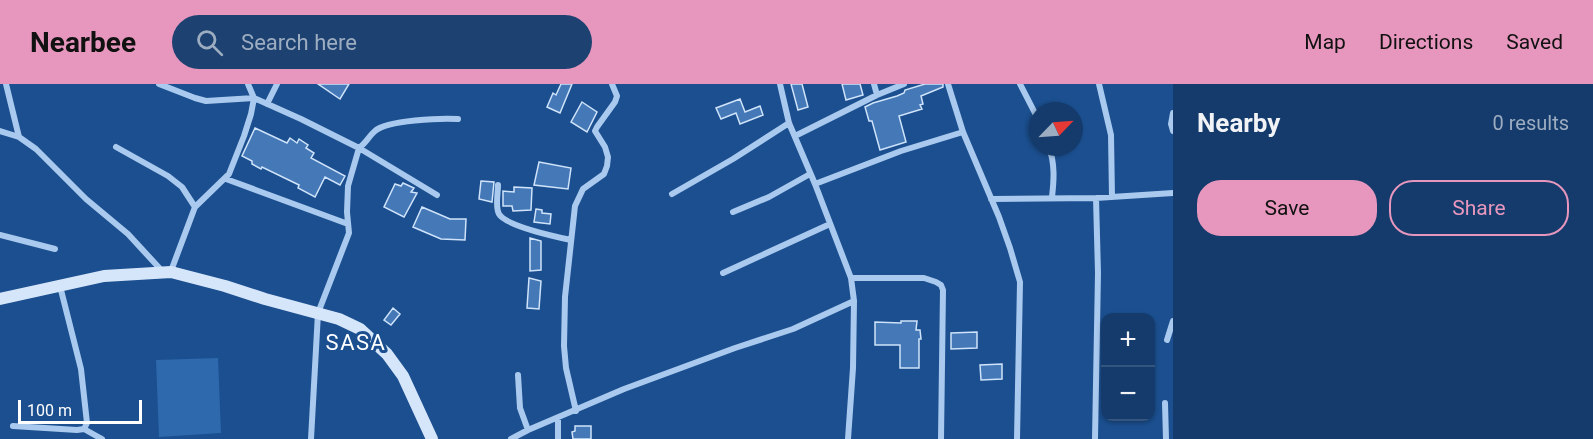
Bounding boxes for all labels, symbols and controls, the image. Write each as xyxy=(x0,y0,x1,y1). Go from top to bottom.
search box xyxy=(172,15,592,69)
text: Nearbee xyxy=(30,26,136,59)
icon: search xyxy=(193,26,226,59)
text: Search here xyxy=(241,30,357,55)
text: Map xyxy=(1304,30,1346,54)
text: Directions xyxy=(1379,30,1473,54)
text: Saved xyxy=(1506,30,1563,54)
north arrow xyxy=(1029,102,1083,156)
text: Nearby xyxy=(1197,108,1280,138)
text: 0 results xyxy=(1493,111,1569,135)
button: Save xyxy=(1197,180,1377,236)
button: Share xyxy=(1389,180,1569,236)
map controls xyxy=(1101,313,1155,421)
button: + xyxy=(1101,313,1155,367)
district label: SASA xyxy=(326,330,386,355)
button: − xyxy=(1101,367,1155,421)
scale bar xyxy=(18,397,142,424)
text: 100 m xyxy=(27,401,72,420)

